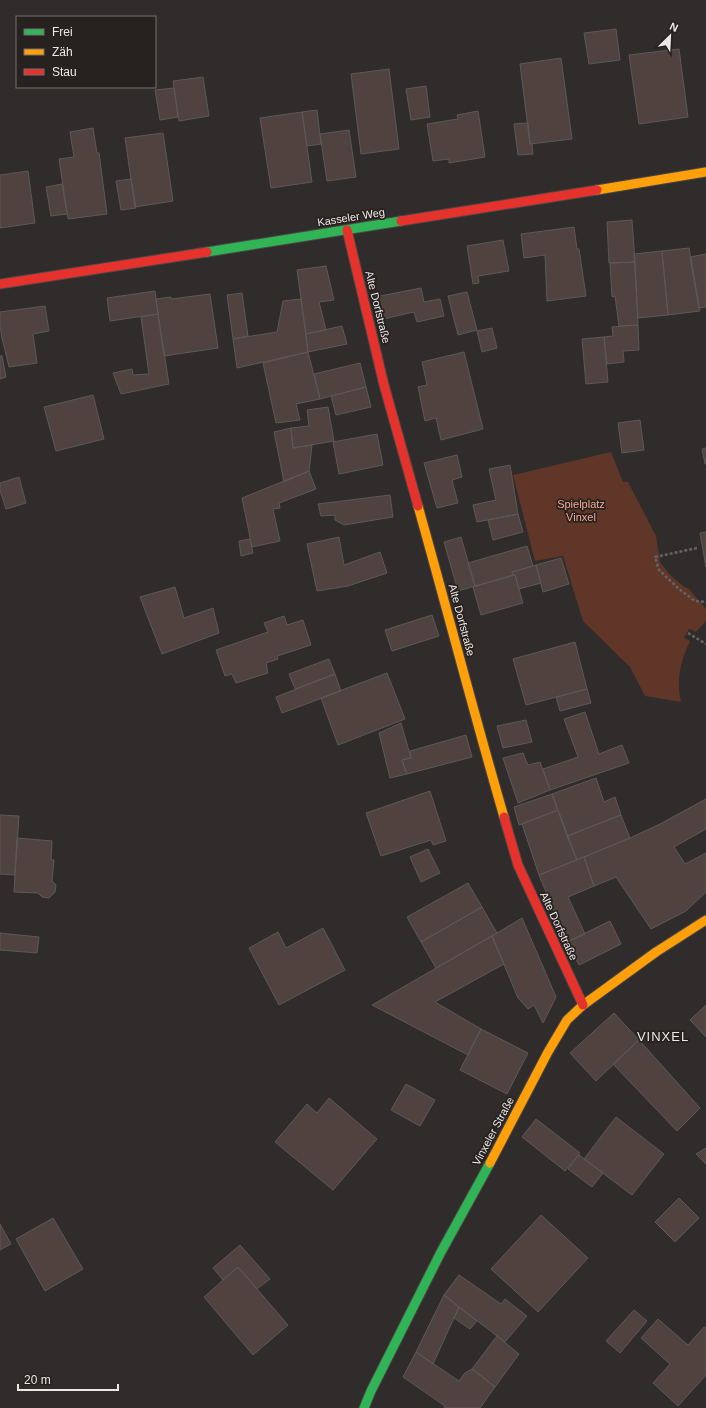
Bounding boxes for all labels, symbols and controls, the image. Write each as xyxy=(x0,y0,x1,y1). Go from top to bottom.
legend xyxy=(16,16,156,88)
north arrow xyxy=(650,16,690,56)
text: N xyxy=(668,20,680,34)
text: Frei xyxy=(52,25,73,39)
text: Zäh xyxy=(52,45,73,59)
text: Stau xyxy=(52,65,77,79)
street label: Kasseler Weg xyxy=(316,206,386,228)
street label: Alte Dorfstraße xyxy=(363,270,393,344)
park label: Spielplatz Vinxel xyxy=(557,498,605,523)
street label: Alte Dorfstraße xyxy=(447,583,477,657)
street label: Alte Dorfstraße xyxy=(538,890,580,962)
district label: VINXEL xyxy=(637,1029,689,1044)
street label: Vinxeler Straße xyxy=(470,1095,516,1167)
scale bar xyxy=(18,1366,118,1392)
text: 20 m xyxy=(24,1373,51,1387)

